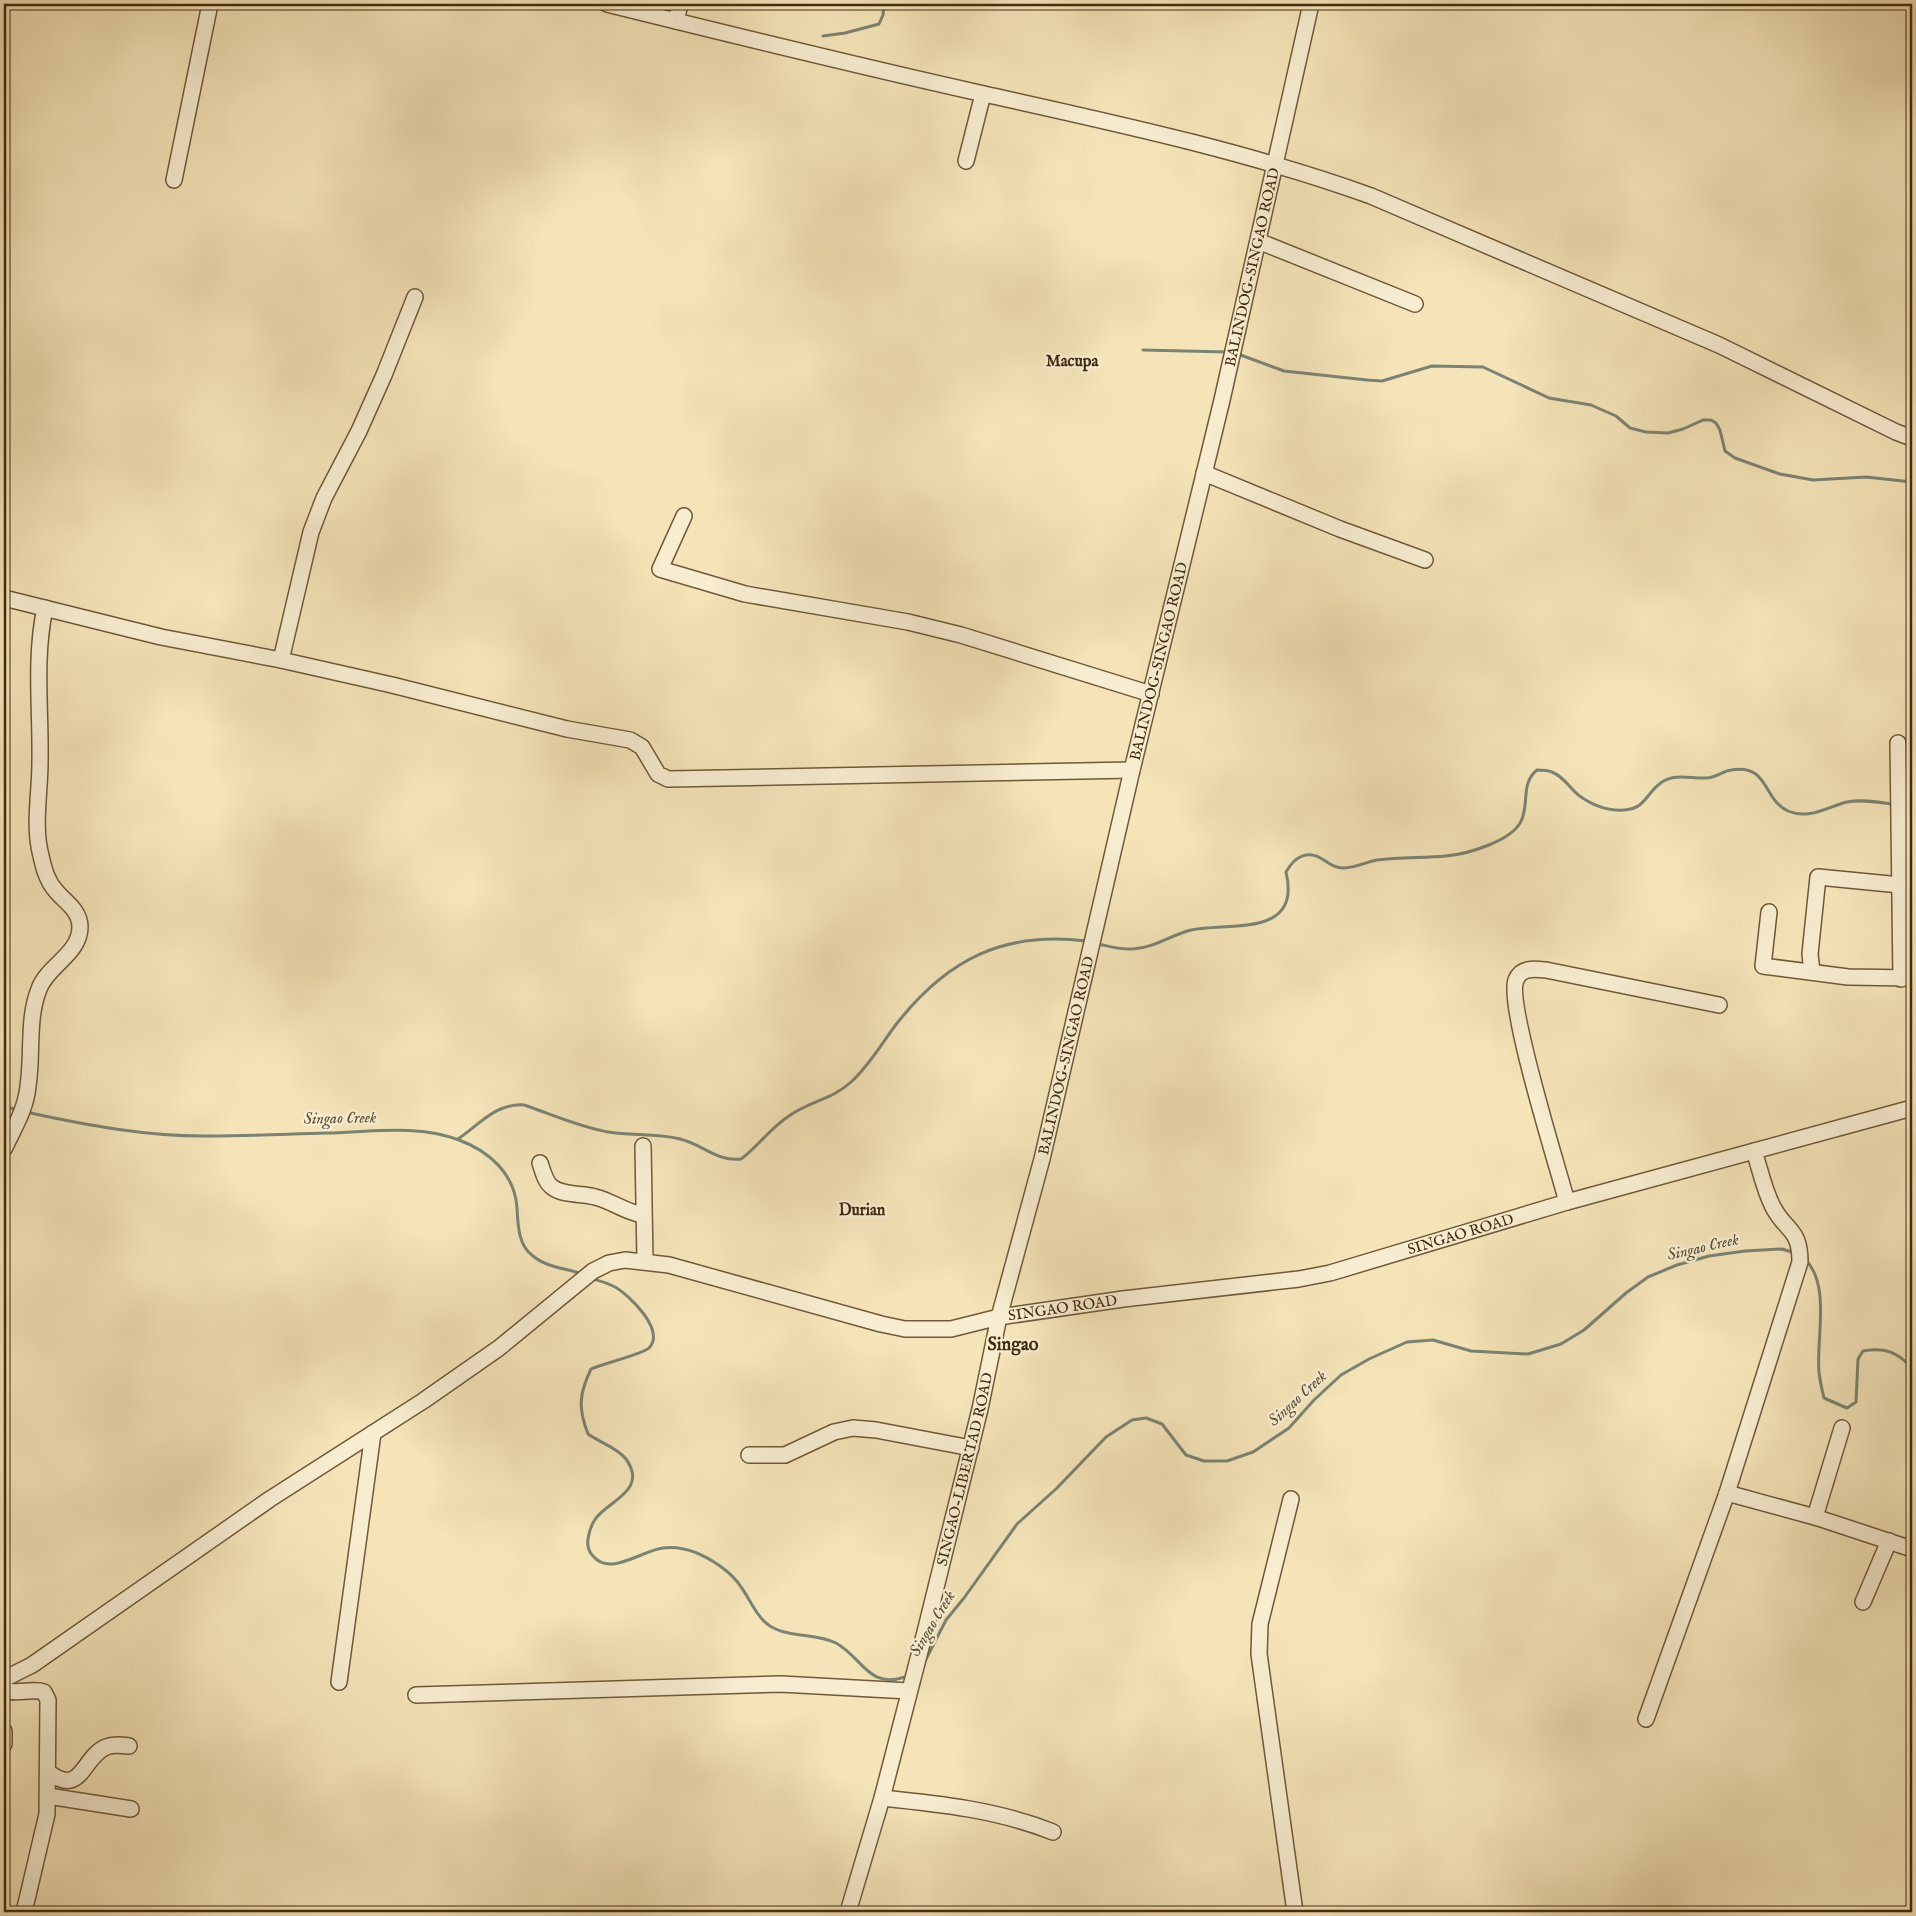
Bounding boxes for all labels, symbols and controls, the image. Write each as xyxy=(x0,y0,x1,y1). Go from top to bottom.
street label: BALINDOG-SINGAO ROAD xyxy=(1220,166,1283,369)
district label: Macupa xyxy=(1046,352,1099,372)
street label: BALINDOG-SINGAO ROAD xyxy=(1125,560,1192,762)
street label: BALINDOG-SINGAO ROAD xyxy=(1034,954,1098,1157)
water label: Singao Creek xyxy=(303,1108,377,1130)
district label: Durian xyxy=(839,1201,886,1221)
street label: SINGAO ROAD xyxy=(1405,1209,1516,1259)
water label: Singao Creek xyxy=(1665,1230,1741,1266)
street label: SINGAO ROAD xyxy=(1007,1290,1118,1325)
district label: Singao xyxy=(988,1334,1039,1357)
water label: Singao Creek xyxy=(1265,1366,1332,1431)
street label: SINGAO-LIBERTAD ROAD xyxy=(932,1371,997,1568)
water label: Singao Creek xyxy=(906,1587,961,1660)

